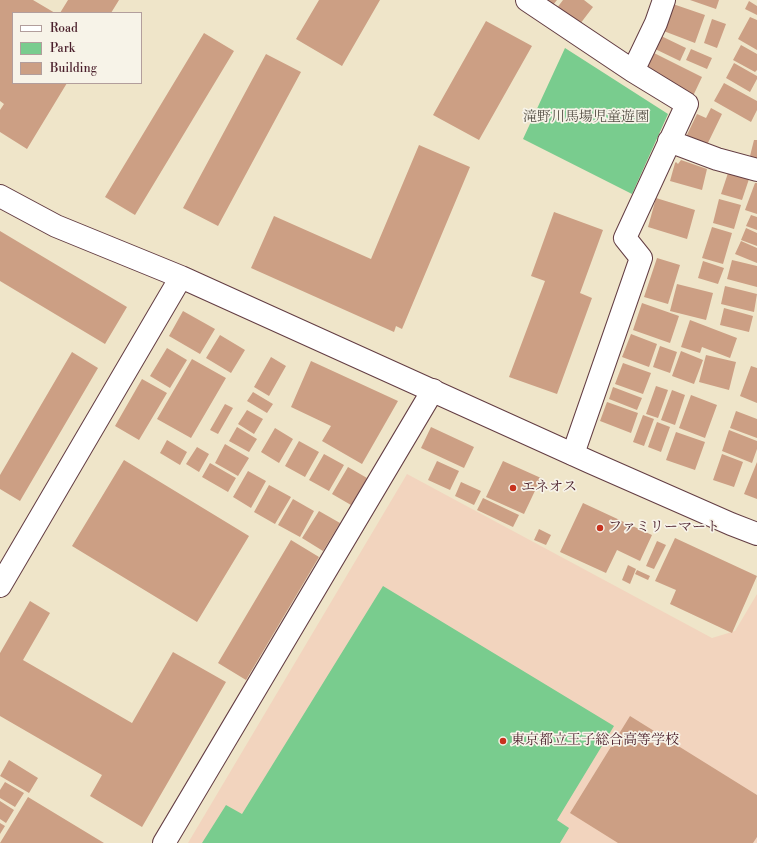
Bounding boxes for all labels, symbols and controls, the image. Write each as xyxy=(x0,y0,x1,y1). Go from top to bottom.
legend xyxy=(12,12,142,84)
text: Road xyxy=(50,21,78,36)
text: Park xyxy=(50,41,75,56)
text: Building xyxy=(50,61,97,76)
park label: 滝野川馬場児童遊園 xyxy=(523,110,649,126)
place label: エネオス xyxy=(521,480,577,496)
marker: エネオス xyxy=(508,483,518,493)
place label: ファミリーマート xyxy=(608,520,720,536)
marker: ファミリーマート xyxy=(595,523,605,533)
place label: 東京都立王子総合高等学校 xyxy=(511,733,679,749)
marker: 東京都立王子総合高等学校 xyxy=(498,736,508,746)

